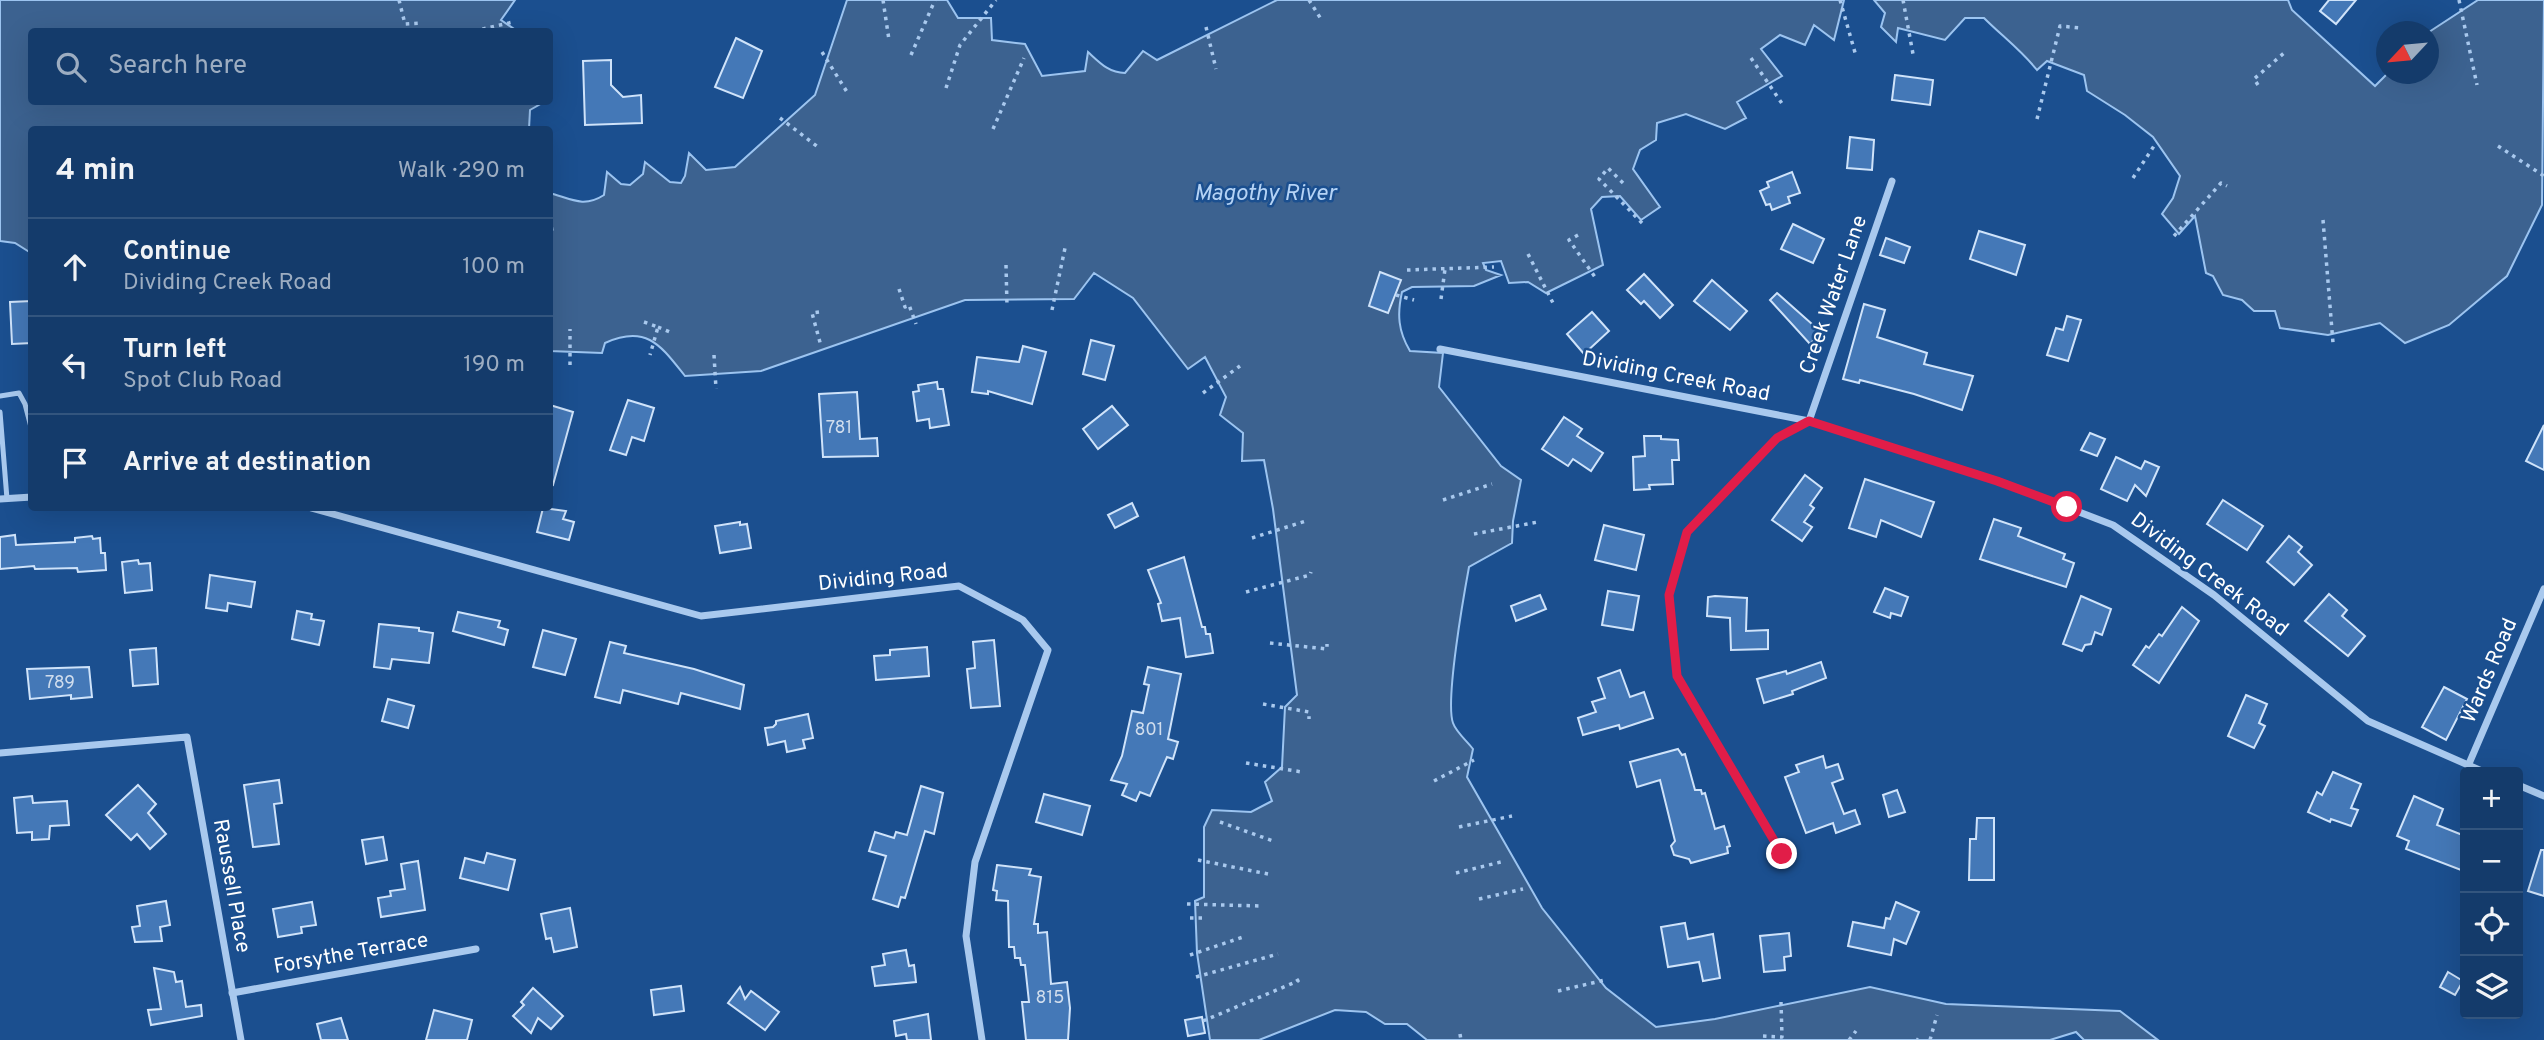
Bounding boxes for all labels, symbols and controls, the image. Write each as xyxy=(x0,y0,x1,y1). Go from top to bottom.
north arrow xyxy=(2376,21,2439,84)
search box xyxy=(28,28,553,105)
icon: search xyxy=(52,48,90,86)
text: Search here xyxy=(108,50,247,83)
text: 4 min xyxy=(56,153,135,190)
text: Walk · 290 m xyxy=(398,157,525,186)
water label: Magothy River xyxy=(1194,180,1338,209)
street label: Creek Water Lane xyxy=(1794,212,1874,378)
text: Continue xyxy=(123,236,231,269)
icon: ahead xyxy=(56,248,94,286)
text: 100 m xyxy=(462,253,525,282)
text: Dividing Creek Road xyxy=(123,269,332,298)
text: Turn left xyxy=(123,334,227,367)
icon: left xyxy=(56,346,94,384)
street label: Dividing Creek Road xyxy=(1580,346,1772,408)
text: 190 m xyxy=(463,351,525,380)
text: Spot Club Road xyxy=(123,367,282,396)
house number: 781 xyxy=(826,417,852,440)
icon: arrive xyxy=(56,444,94,482)
text: Arrive at destination xyxy=(123,447,371,480)
route start xyxy=(2051,491,2082,522)
street label: Dividing Creek Road xyxy=(2125,507,2293,643)
street label: Dividing Road xyxy=(817,558,949,598)
street label: Wards Road xyxy=(2456,615,2524,727)
house number: 789 xyxy=(45,672,75,695)
house number: 801 xyxy=(1134,719,1164,742)
map controls xyxy=(2460,767,2523,1019)
button: + xyxy=(2460,767,2523,830)
street label: Raussell Place xyxy=(206,817,256,955)
button: − xyxy=(2460,830,2523,893)
route end xyxy=(1766,838,1797,869)
button: locate xyxy=(2460,893,2523,956)
street label: Forsythe Terrace xyxy=(272,927,430,981)
button: layers xyxy=(2460,956,2523,1019)
house number: 815 xyxy=(1036,987,1064,1010)

